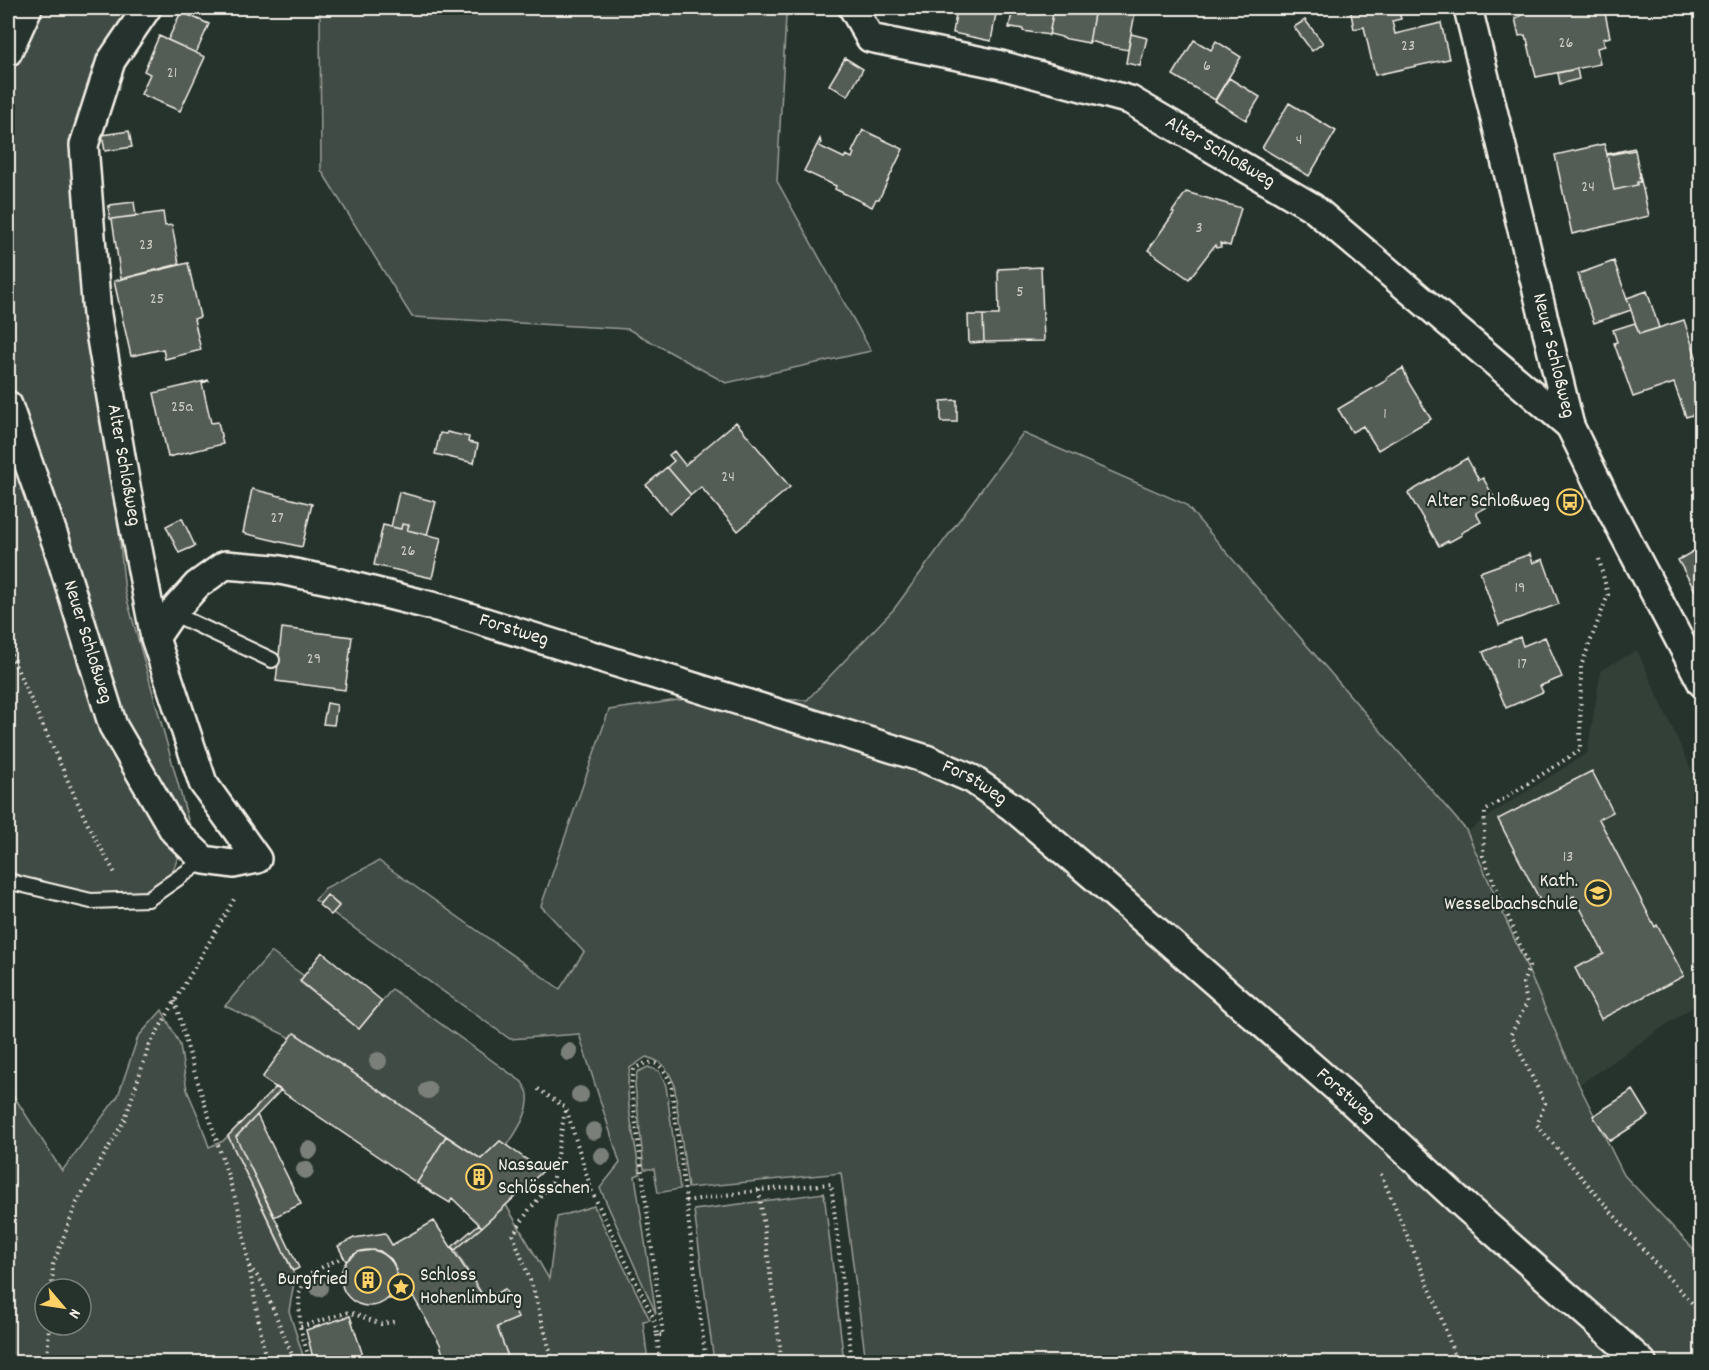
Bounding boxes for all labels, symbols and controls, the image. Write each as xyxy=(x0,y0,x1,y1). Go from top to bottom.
house number: 26 xyxy=(1559,32,1574,55)
house number: 23 xyxy=(1401,35,1415,58)
house number: 6 xyxy=(1203,55,1211,78)
house number: 21 xyxy=(167,62,177,85)
street label: Alter Schloßweg xyxy=(1159,109,1280,196)
house number: 4 xyxy=(1296,129,1302,152)
house number: 24 xyxy=(1581,176,1595,199)
house number: 3 xyxy=(1195,217,1203,240)
house number: 23 xyxy=(139,234,153,257)
house number: 5 xyxy=(1016,281,1024,304)
house number: 25 xyxy=(150,288,164,311)
street label: Neuer Schloßweg xyxy=(1524,290,1582,421)
house number: 25a xyxy=(171,396,193,419)
street label: Alter Schloßweg xyxy=(98,402,148,528)
house number: 1 xyxy=(1383,403,1387,426)
house number: 24 xyxy=(721,466,735,489)
bus stop icon: Alter Schloßweg xyxy=(1555,487,1585,517)
place label: Alter Schloßweg xyxy=(1427,488,1550,516)
house number: 27 xyxy=(270,507,284,530)
house number: 26 xyxy=(401,540,416,563)
street label: Neuer Schloßweg xyxy=(55,577,119,707)
house number: 19 xyxy=(1515,577,1525,600)
street label: Forstweg xyxy=(475,607,552,655)
house number: 29 xyxy=(307,648,321,671)
house number: 17 xyxy=(1517,653,1527,676)
street label: Forstweg xyxy=(937,753,1013,813)
house number: 13 xyxy=(1563,846,1573,869)
place label: Kath. Wesselbachschule xyxy=(1444,868,1578,919)
school or university icon: Kath. Wesselbachschule xyxy=(1583,878,1613,908)
street label: Forstweg xyxy=(1309,1062,1381,1130)
place label: Nassauer Schlösschen xyxy=(498,1152,590,1203)
building icon: Nassauer Schlösschen xyxy=(464,1162,494,1192)
place label: Schloss Hohenlimburg xyxy=(420,1262,522,1313)
building icon: Burgfried xyxy=(353,1265,383,1295)
place label: Burgfried xyxy=(277,1266,348,1294)
place icon: Schloss Hohenlimburg xyxy=(386,1272,416,1302)
north arrow xyxy=(33,1277,93,1337)
text: N xyxy=(62,1304,86,1322)

